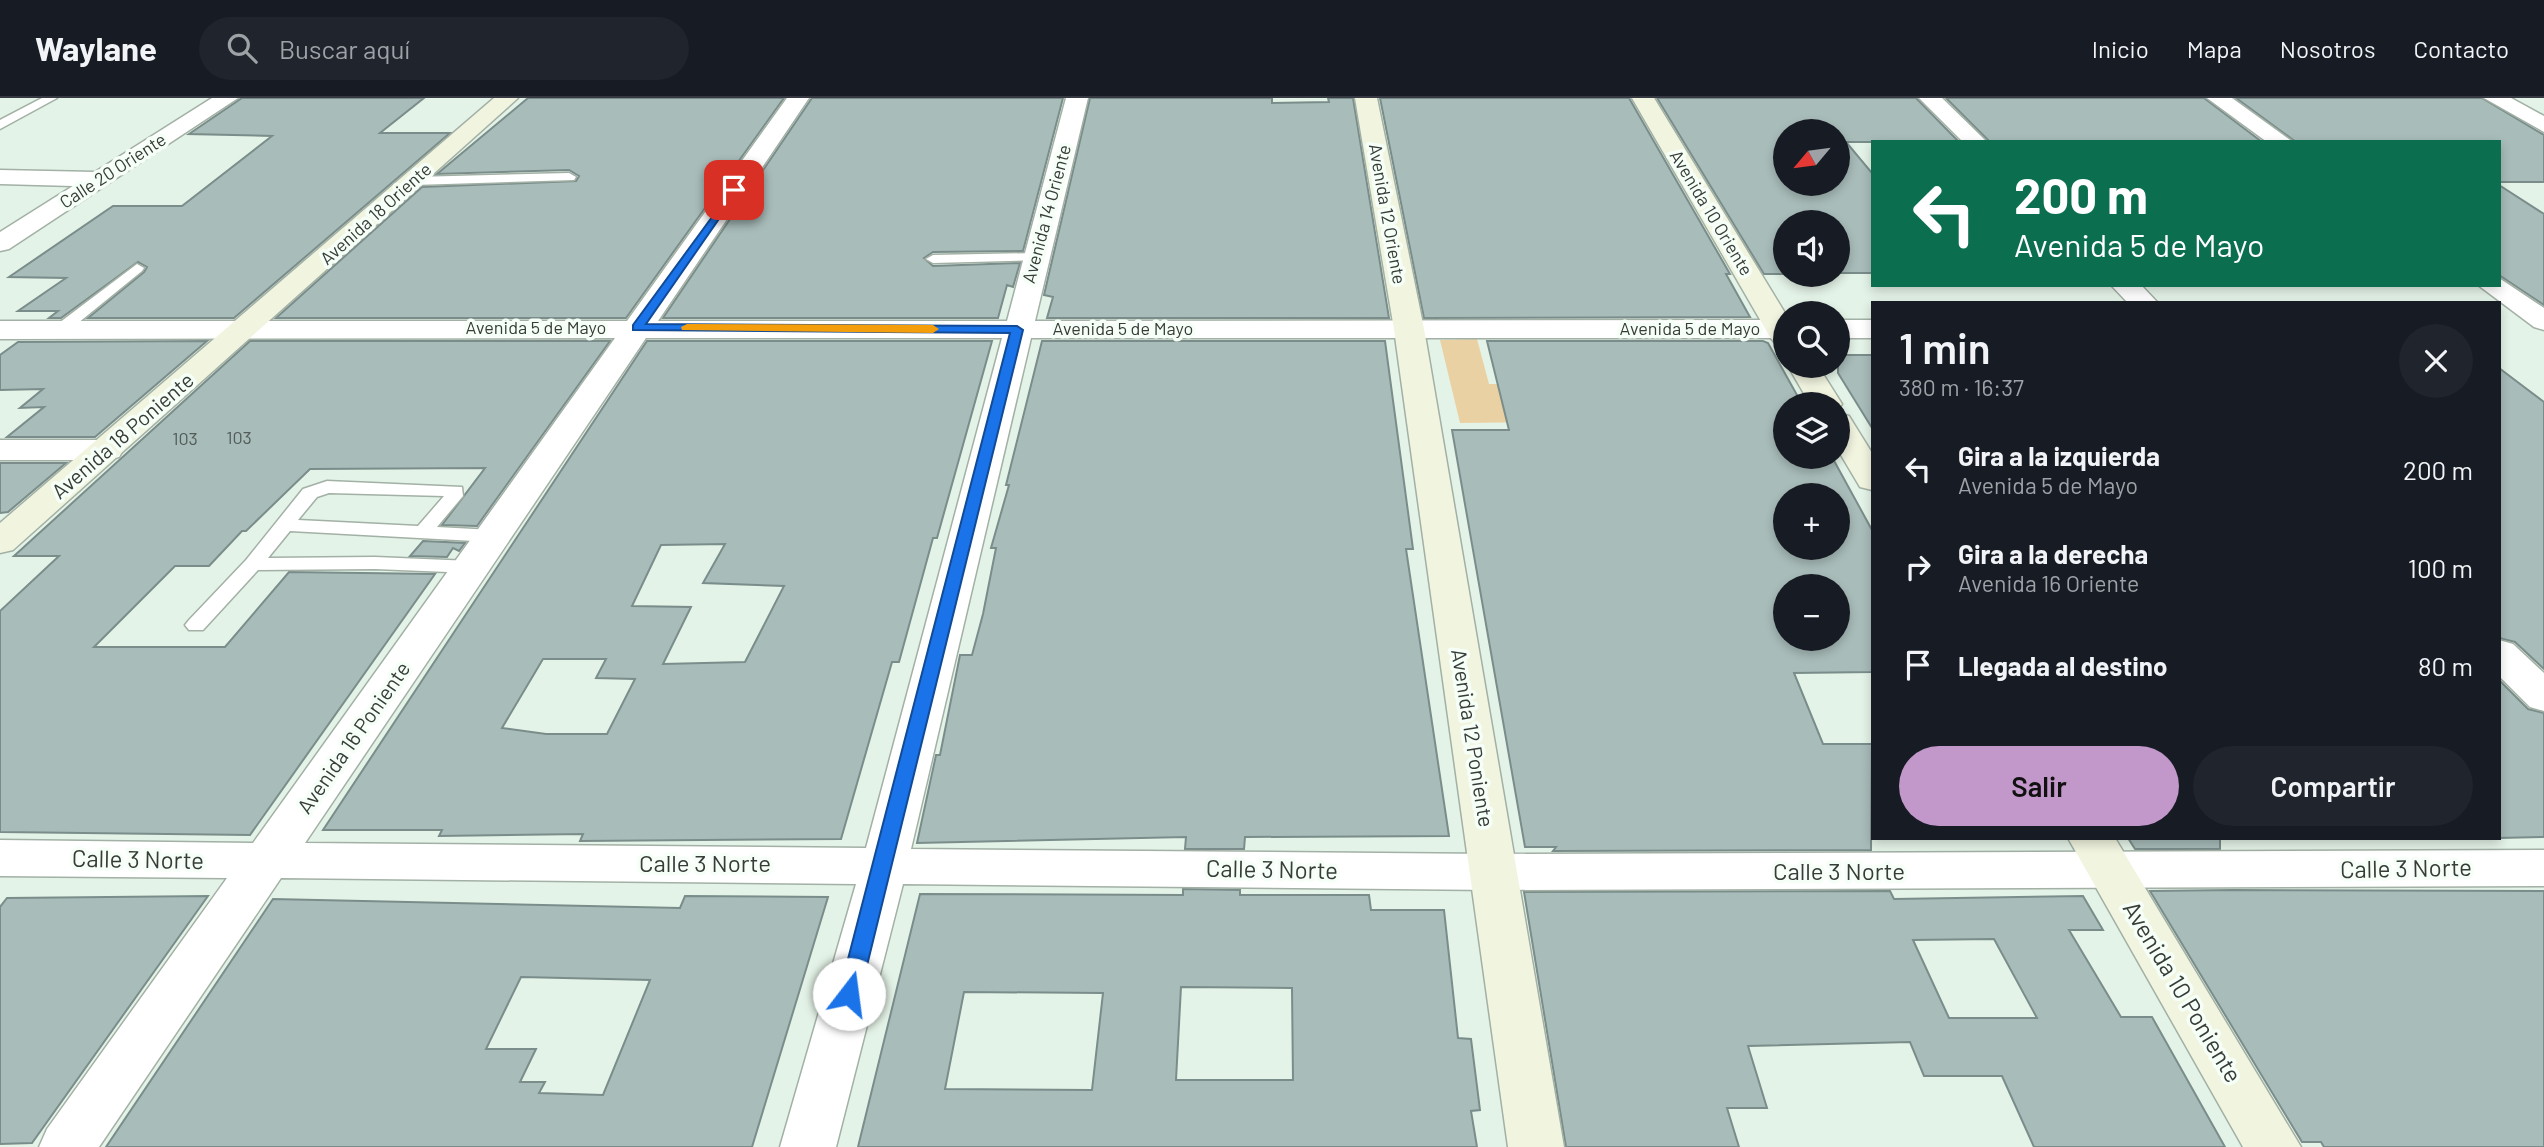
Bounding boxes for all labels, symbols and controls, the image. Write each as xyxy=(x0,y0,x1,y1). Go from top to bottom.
search box xyxy=(199,17,689,80)
text: Waylane xyxy=(35,28,157,68)
icon: search xyxy=(223,29,261,67)
text: Buscar aquí xyxy=(279,33,410,64)
text: Inicio xyxy=(2092,34,2149,63)
text: Mapa xyxy=(2187,34,2242,63)
text: Nosotros xyxy=(2280,34,2376,63)
text: Contacto xyxy=(2414,34,2509,63)
north arrow xyxy=(1773,119,1850,196)
map controls xyxy=(1773,119,1850,651)
street label: Calle 20 Oriente xyxy=(55,128,170,213)
street label: Avenida 14 Oriente xyxy=(1017,142,1075,285)
street label: Avenida 12 Oriente xyxy=(1365,142,1411,286)
street label: Avenida 10 Oriente xyxy=(1666,146,1758,279)
street label: Avenida 18 Oriente xyxy=(315,158,435,269)
pin xyxy=(704,160,764,220)
text: 200 m xyxy=(2014,165,2148,224)
icon: left xyxy=(1899,168,1990,259)
icon: arrive xyxy=(715,171,753,209)
button: sound xyxy=(1773,210,1850,287)
text: Avenida 5 de Mayo xyxy=(2014,225,2264,263)
button: search xyxy=(1773,301,1850,378)
street label: Avenida 5 de Mayo xyxy=(466,316,606,338)
street label: Avenida 5 de Mayo xyxy=(1053,317,1193,339)
street label: Avenida 5 de Mayo xyxy=(1620,317,1760,339)
text: 1 min xyxy=(1899,322,1991,372)
button: close xyxy=(2399,324,2473,398)
street label: Avenida 18 Poniente xyxy=(46,366,198,503)
text: 380 m · 16:37 xyxy=(1899,373,2024,401)
button: layers xyxy=(1773,392,1850,469)
house number: 103 xyxy=(226,426,252,448)
house number: 103 xyxy=(172,427,198,449)
text: Gira a la izquierda xyxy=(1958,440,2160,471)
icon: left xyxy=(1899,450,1937,488)
text: 200 m xyxy=(2403,454,2473,485)
text: Avenida 5 de Mayo xyxy=(1958,471,2138,499)
button: + xyxy=(1773,483,1850,560)
text: Gira a la derecha xyxy=(1958,538,2148,569)
icon: right xyxy=(1899,548,1937,586)
text: 100 m xyxy=(2408,552,2473,583)
text: Avenida 16 Oriente xyxy=(1958,569,2139,597)
button: − xyxy=(1773,574,1850,651)
icon: arrive xyxy=(1899,646,1937,684)
street label: Avenida 12 Poniente xyxy=(1447,647,1500,829)
text: Llegada al destino xyxy=(1958,650,2167,681)
text: 80 m xyxy=(2418,650,2473,681)
street label: Avenida 16 Poniente xyxy=(291,656,415,818)
button: Salir xyxy=(1899,746,2179,826)
button: Compartir xyxy=(2193,746,2473,826)
street label: Calle 3 Norte xyxy=(72,843,204,874)
street label: Calle 3 Norte xyxy=(639,848,771,877)
street label: Calle 3 Norte xyxy=(2340,852,2472,883)
street label: Calle 3 Norte xyxy=(1206,853,1338,884)
street label: Calle 3 Norte xyxy=(1773,856,1905,885)
street label: Avenida 10 Poniente xyxy=(2118,895,2249,1087)
position arrow xyxy=(812,957,886,1031)

